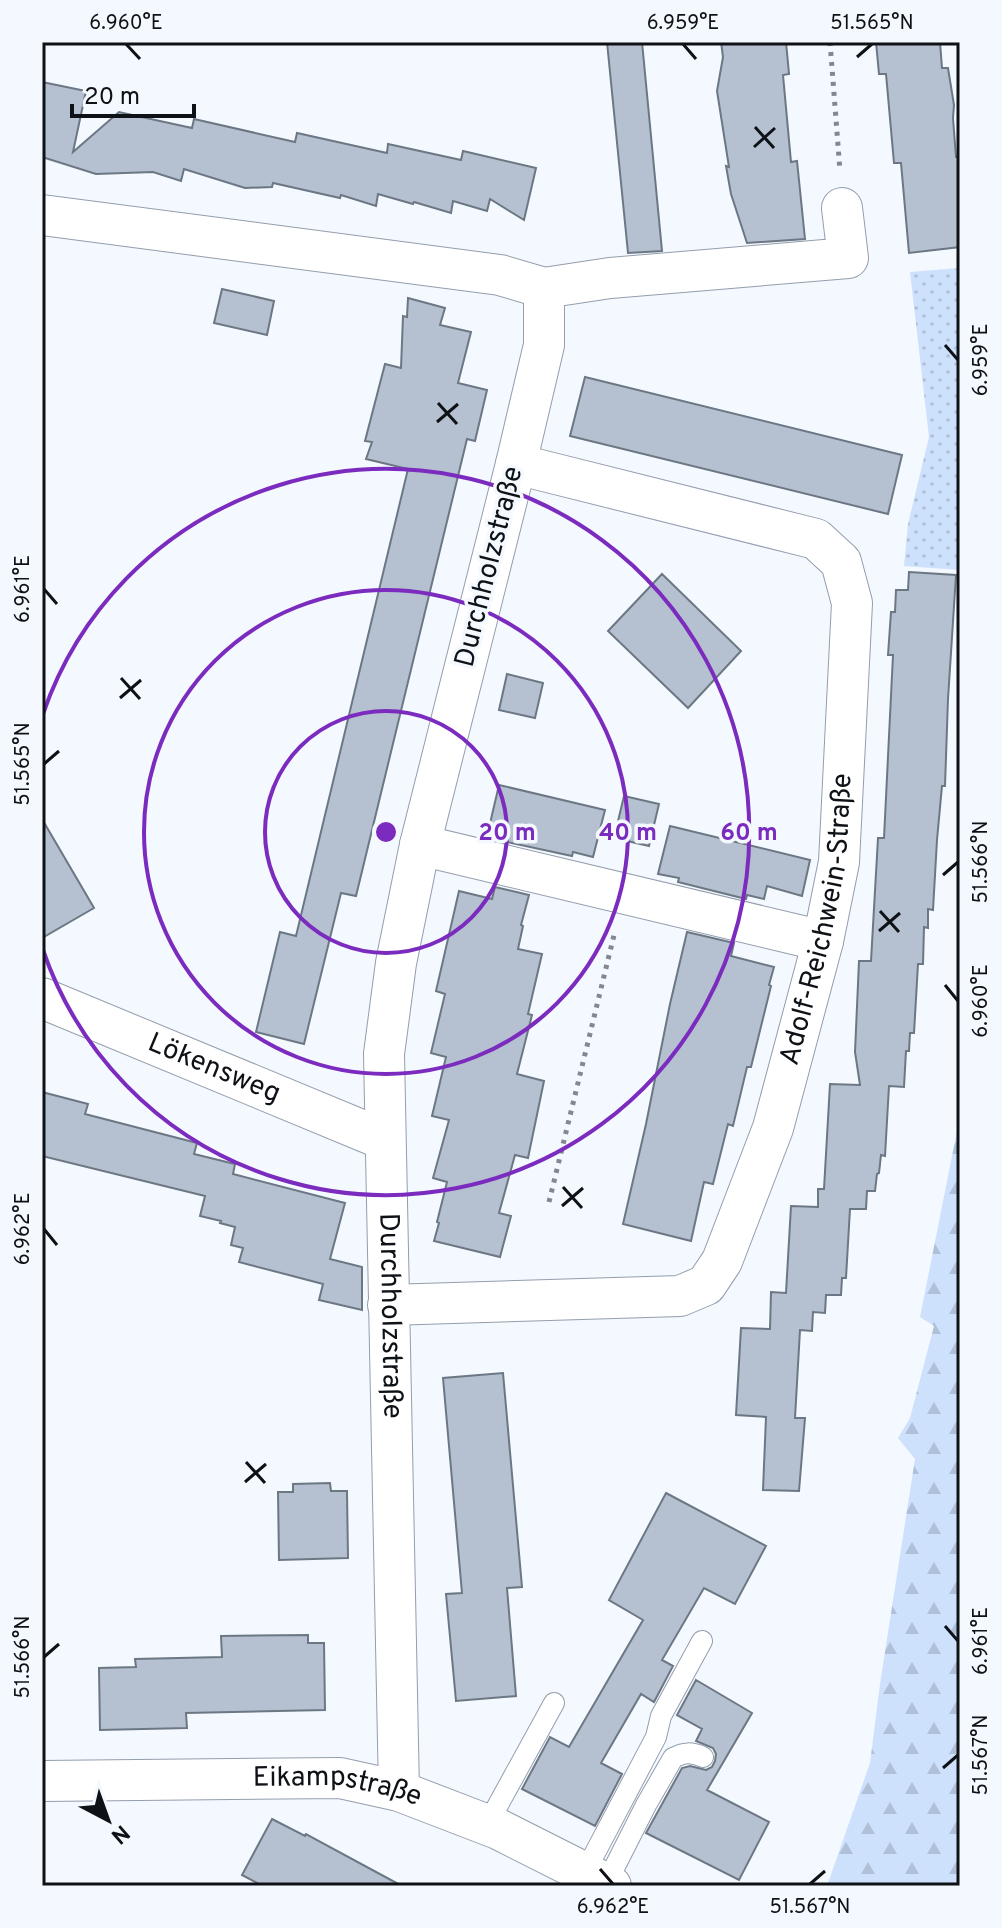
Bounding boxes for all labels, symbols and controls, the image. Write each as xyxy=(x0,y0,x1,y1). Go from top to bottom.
text: 6.960°E xyxy=(89,11,163,37)
text: 6.959°E xyxy=(647,11,719,37)
text: 51.565°N xyxy=(830,11,914,37)
scale bar xyxy=(72,68,194,118)
text: 20 m xyxy=(84,83,140,113)
text: 6.959°E xyxy=(969,324,995,396)
street label: Durchholzstraße xyxy=(448,463,532,671)
text: 6.961°E xyxy=(11,555,37,623)
text: 51.565°N xyxy=(11,722,37,806)
street label: Adolf-Reichwein-Straße xyxy=(773,772,861,1069)
centre of rings xyxy=(372,818,400,846)
text: 20 m xyxy=(478,819,536,849)
text: 40 m xyxy=(599,819,657,849)
text: 60 m xyxy=(720,819,778,849)
text: 51.566°N xyxy=(969,821,995,903)
text: 6.960°E xyxy=(969,964,995,1038)
street label: Lökensweg xyxy=(142,1026,286,1113)
text: 6.962°E xyxy=(11,1193,37,1265)
street label: Durchholzstraße xyxy=(369,1212,409,1419)
text: 6.961°E xyxy=(969,1607,995,1675)
text: 51.566°N xyxy=(11,1616,37,1698)
text: 51.567°N xyxy=(969,1715,995,1796)
street label: Eikampstraße xyxy=(252,1760,427,1816)
north arrow xyxy=(68,1780,148,1860)
text: N xyxy=(105,1818,134,1849)
text: 6.962°E xyxy=(577,1895,649,1921)
text: 51.567°N xyxy=(770,1895,851,1921)

